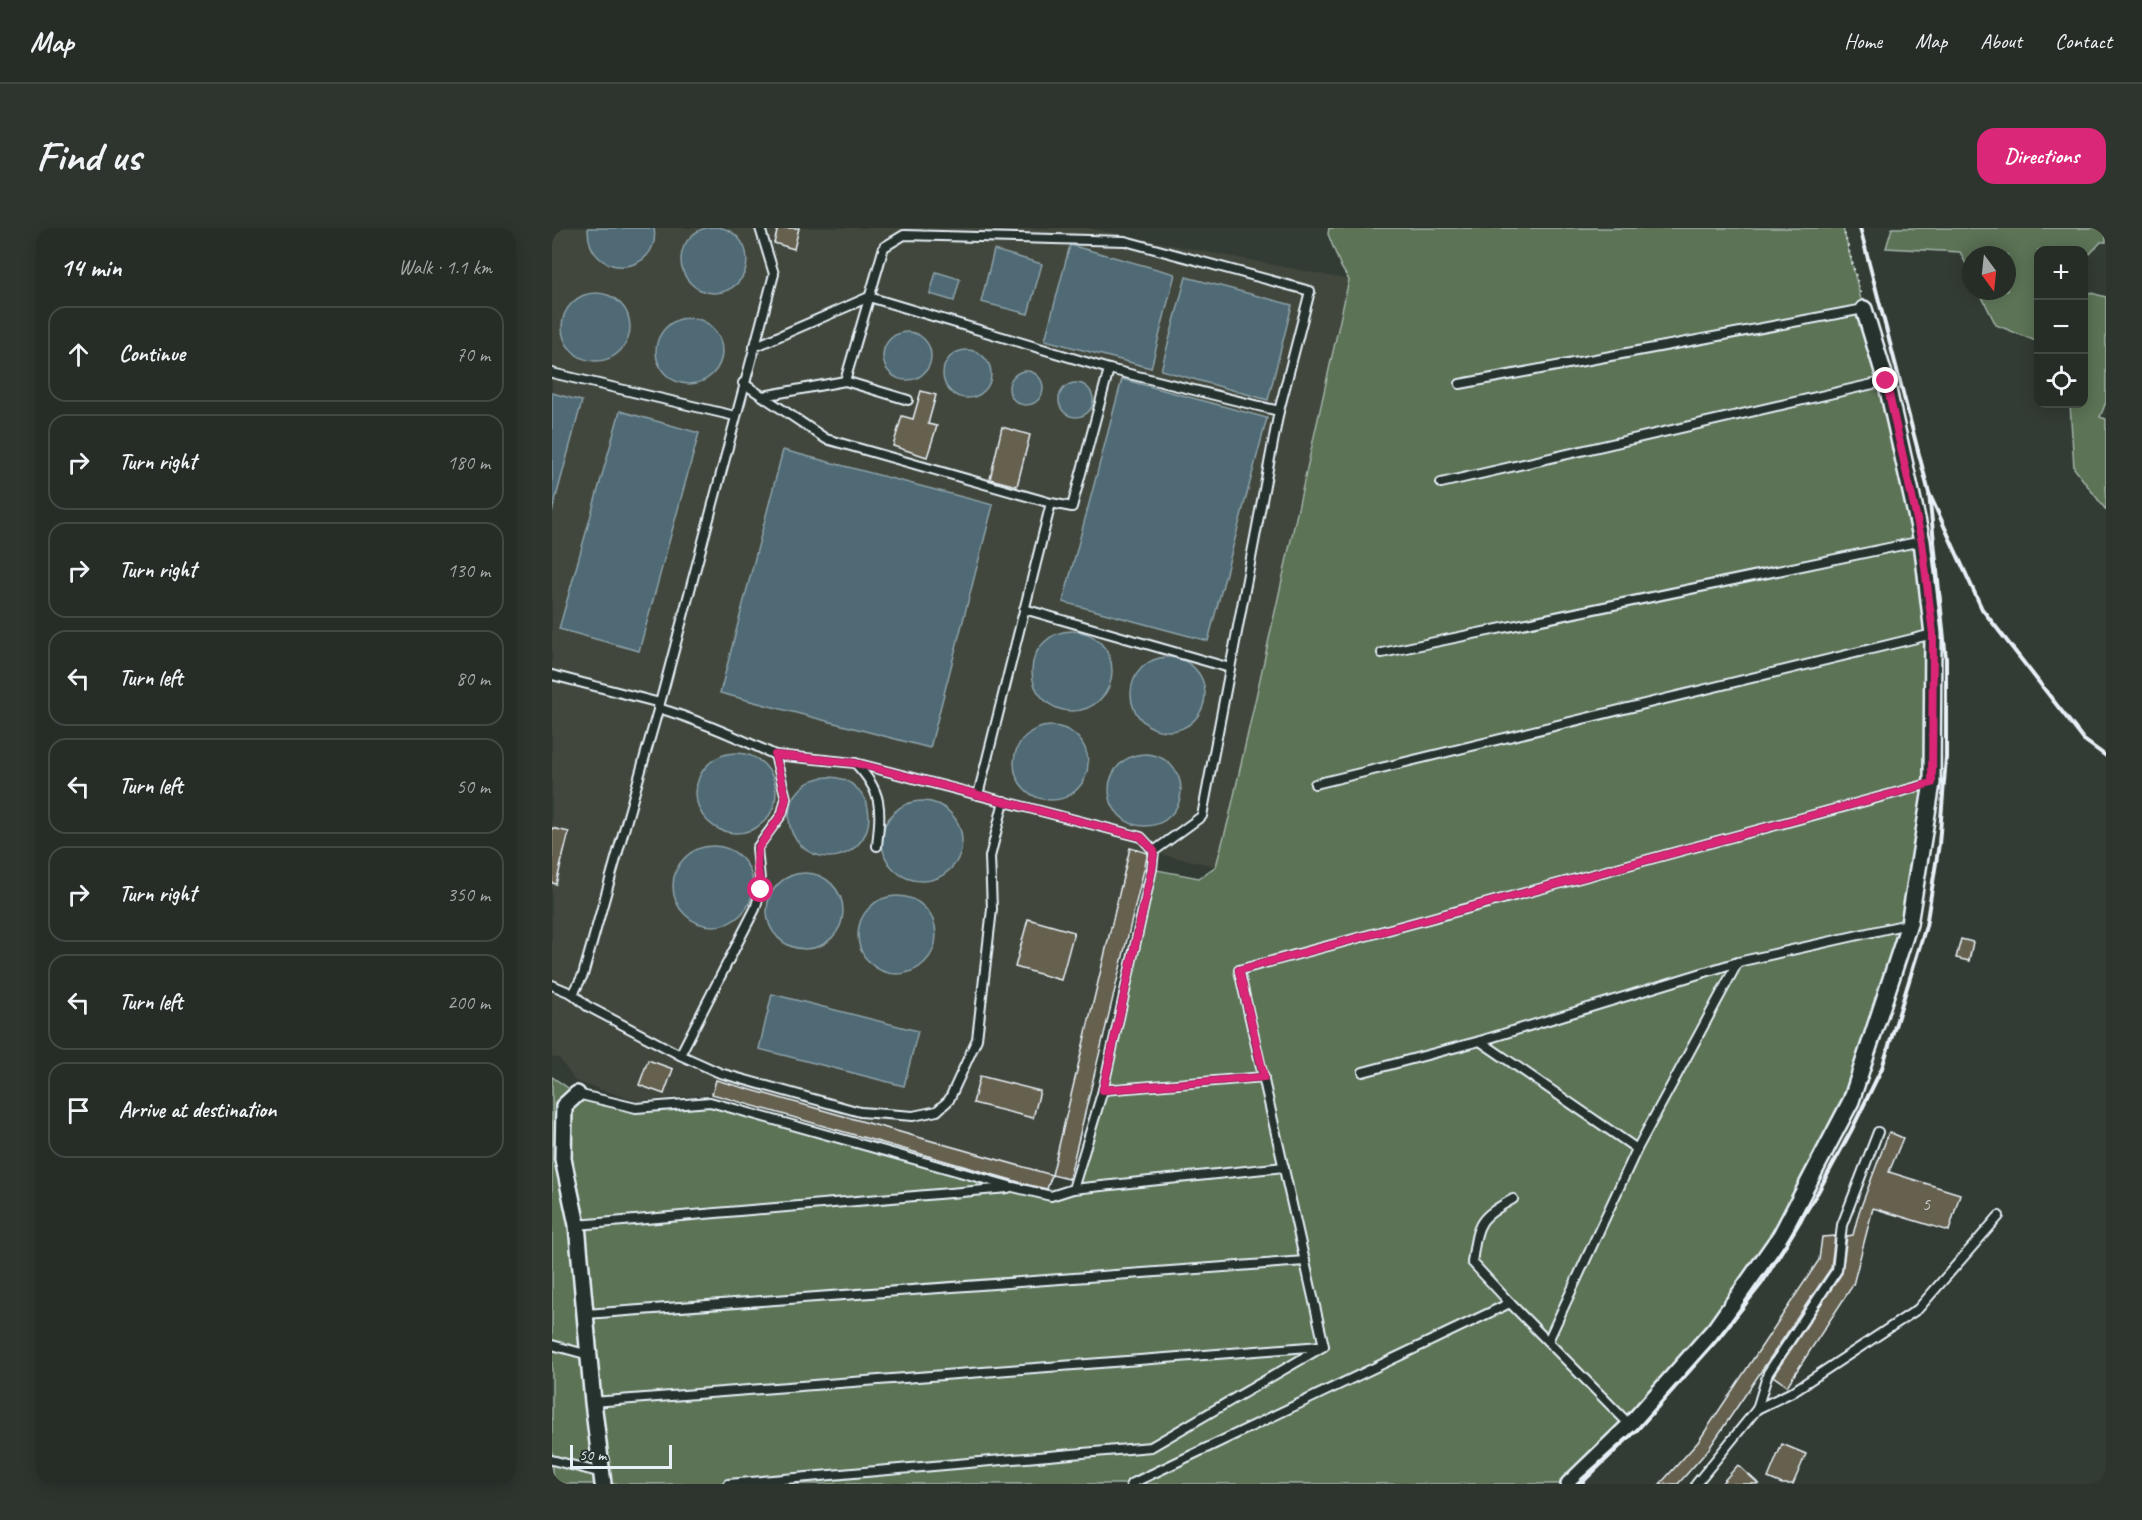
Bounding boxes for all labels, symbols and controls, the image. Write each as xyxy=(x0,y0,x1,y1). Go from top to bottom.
text: Map xyxy=(30,24,73,59)
text: Home xyxy=(1844,28,1882,54)
text: Map xyxy=(1915,28,1947,54)
text: About xyxy=(1980,28,2022,54)
text: Contact xyxy=(2055,28,2112,54)
button: Directions xyxy=(1977,128,2106,184)
text: Find us xyxy=(36,130,141,183)
north arrow xyxy=(1962,246,2016,300)
map controls xyxy=(2034,246,2088,408)
button: + xyxy=(2034,246,2088,300)
text: 14 min xyxy=(60,251,122,284)
text: Walk · 1.1 km xyxy=(398,255,492,280)
button: − xyxy=(2034,300,2088,354)
icon: ahead xyxy=(62,338,95,371)
text: Continue xyxy=(119,340,185,368)
text: 70 m xyxy=(456,342,490,367)
button: locate xyxy=(2034,354,2088,408)
route end xyxy=(1872,367,1898,393)
icon: right xyxy=(62,446,95,479)
text: Turn right xyxy=(119,448,196,476)
text: 180 m xyxy=(447,450,490,475)
icon: right xyxy=(62,554,95,587)
text: Turn right xyxy=(119,556,196,584)
text: 130 m xyxy=(447,558,490,583)
icon: left xyxy=(62,662,95,695)
text: Turn left xyxy=(119,664,183,692)
text: 80 m xyxy=(456,666,490,691)
icon: left xyxy=(62,770,95,803)
text: Turn left xyxy=(119,772,183,800)
text: 50 m xyxy=(456,774,490,799)
route start xyxy=(747,876,773,902)
icon: right xyxy=(62,878,95,911)
text: Turn right xyxy=(119,880,196,908)
text: 350 m xyxy=(447,882,490,907)
icon: left xyxy=(62,986,95,1019)
text: Turn left xyxy=(119,988,183,1016)
text: 200 m xyxy=(447,990,490,1015)
icon: arrive xyxy=(62,1094,95,1127)
text: Arrive at destination xyxy=(119,1096,276,1124)
house number: 5 xyxy=(1922,1193,1931,1215)
scale bar xyxy=(570,1442,672,1470)
text: 50 m xyxy=(579,1445,606,1465)

